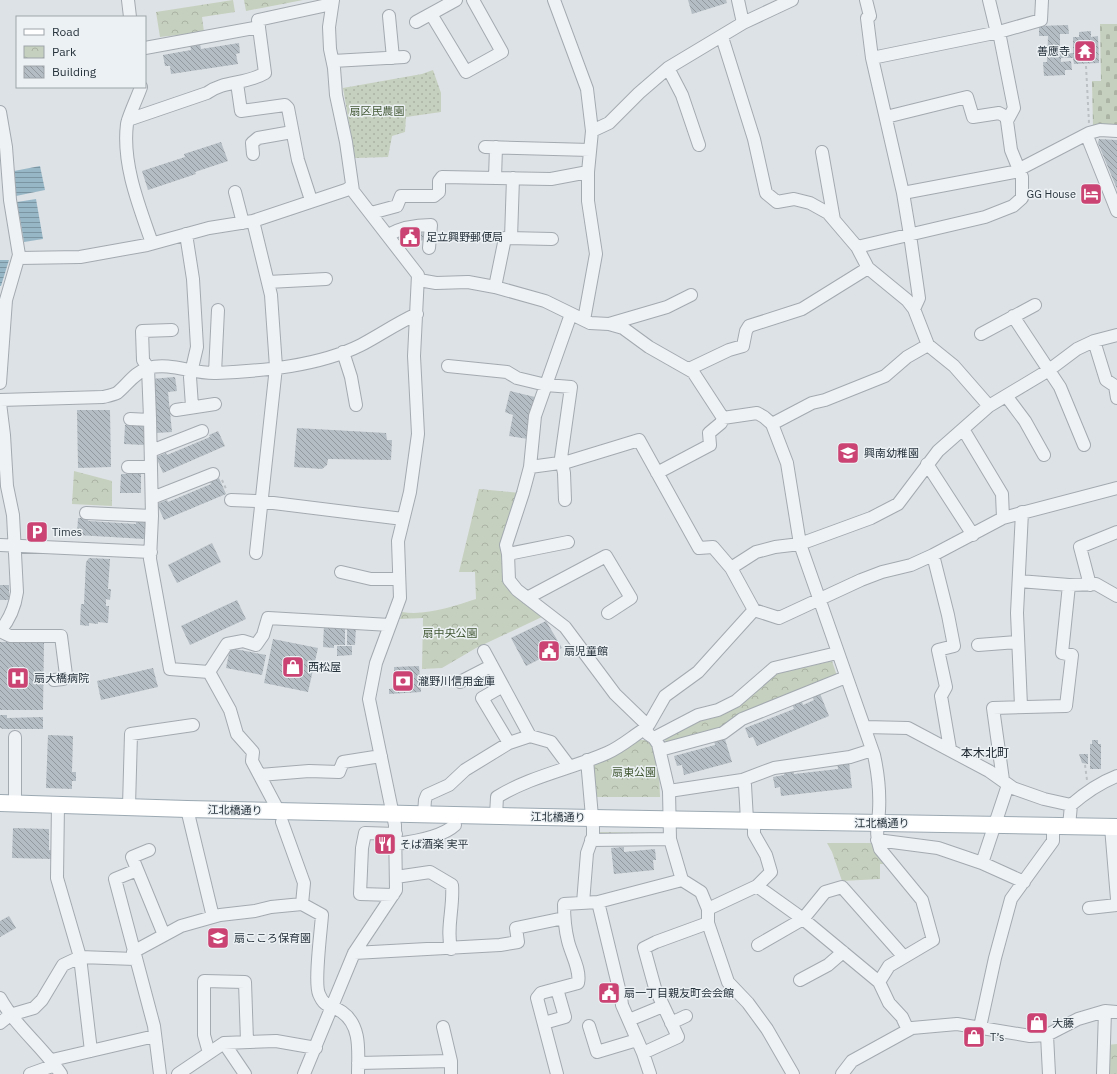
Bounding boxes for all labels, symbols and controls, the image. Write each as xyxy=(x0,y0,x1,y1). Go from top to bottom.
legend xyxy=(16,16,146,88)
text: Road xyxy=(52,24,80,39)
temple icon: 善應寺 xyxy=(1072,38,1098,64)
text: Park xyxy=(52,44,77,59)
place label: 善應寺 xyxy=(1037,44,1070,58)
text: Building xyxy=(52,64,97,79)
park label: 扇区民農園 xyxy=(350,104,405,118)
hotel icon: GG House xyxy=(1078,181,1104,207)
place label: GG House xyxy=(1027,187,1076,201)
public building icon: 足立興野郵便局 xyxy=(397,224,423,250)
place label: 足立興野郵便局 xyxy=(426,230,503,244)
school or university icon: 興南幼稚園 xyxy=(835,440,861,466)
place label: 興南幼稚園 xyxy=(864,446,919,460)
parking icon: Times xyxy=(24,519,50,545)
place label: Times xyxy=(52,525,82,539)
park label: 扇中央公園 xyxy=(423,626,478,640)
public building icon: 扇児童館 xyxy=(536,638,562,664)
place label: 扇児童館 xyxy=(564,644,608,658)
shop icon: 西松屋 xyxy=(280,654,306,680)
place label: 西松屋 xyxy=(308,660,341,674)
hospital icon: 扇大橋病院 xyxy=(5,665,31,691)
bank icon: 瀧野川信用金庫 xyxy=(390,668,416,694)
place label: 扇大橋病院 xyxy=(34,671,89,685)
place label: 瀧野川信用金庫 xyxy=(418,674,495,688)
district label: 本木北町 xyxy=(961,745,1009,760)
park label: 扇東公園 xyxy=(612,765,656,779)
street label: 江北橋通り xyxy=(207,803,263,817)
street label: 江北橋通り xyxy=(530,810,586,824)
street label: 江北橋通り xyxy=(855,816,910,830)
restaurant icon: そば酒楽 実平 xyxy=(372,831,398,857)
place label: そば酒楽 実平 xyxy=(400,837,469,851)
school or university icon: 扇こころ保育園 xyxy=(205,925,231,951)
place label: 扇こころ保育園 xyxy=(234,931,311,945)
public building icon: 扇一丁目親友町会会館 xyxy=(596,980,622,1006)
place label: 扇一丁目親友町会会館 xyxy=(624,986,734,1000)
shop icon: 大藤 xyxy=(1024,1010,1050,1036)
place label: 大藤 xyxy=(1052,1016,1074,1030)
shop icon: T’s xyxy=(961,1024,987,1050)
place label: T’s xyxy=(990,1030,1004,1044)

